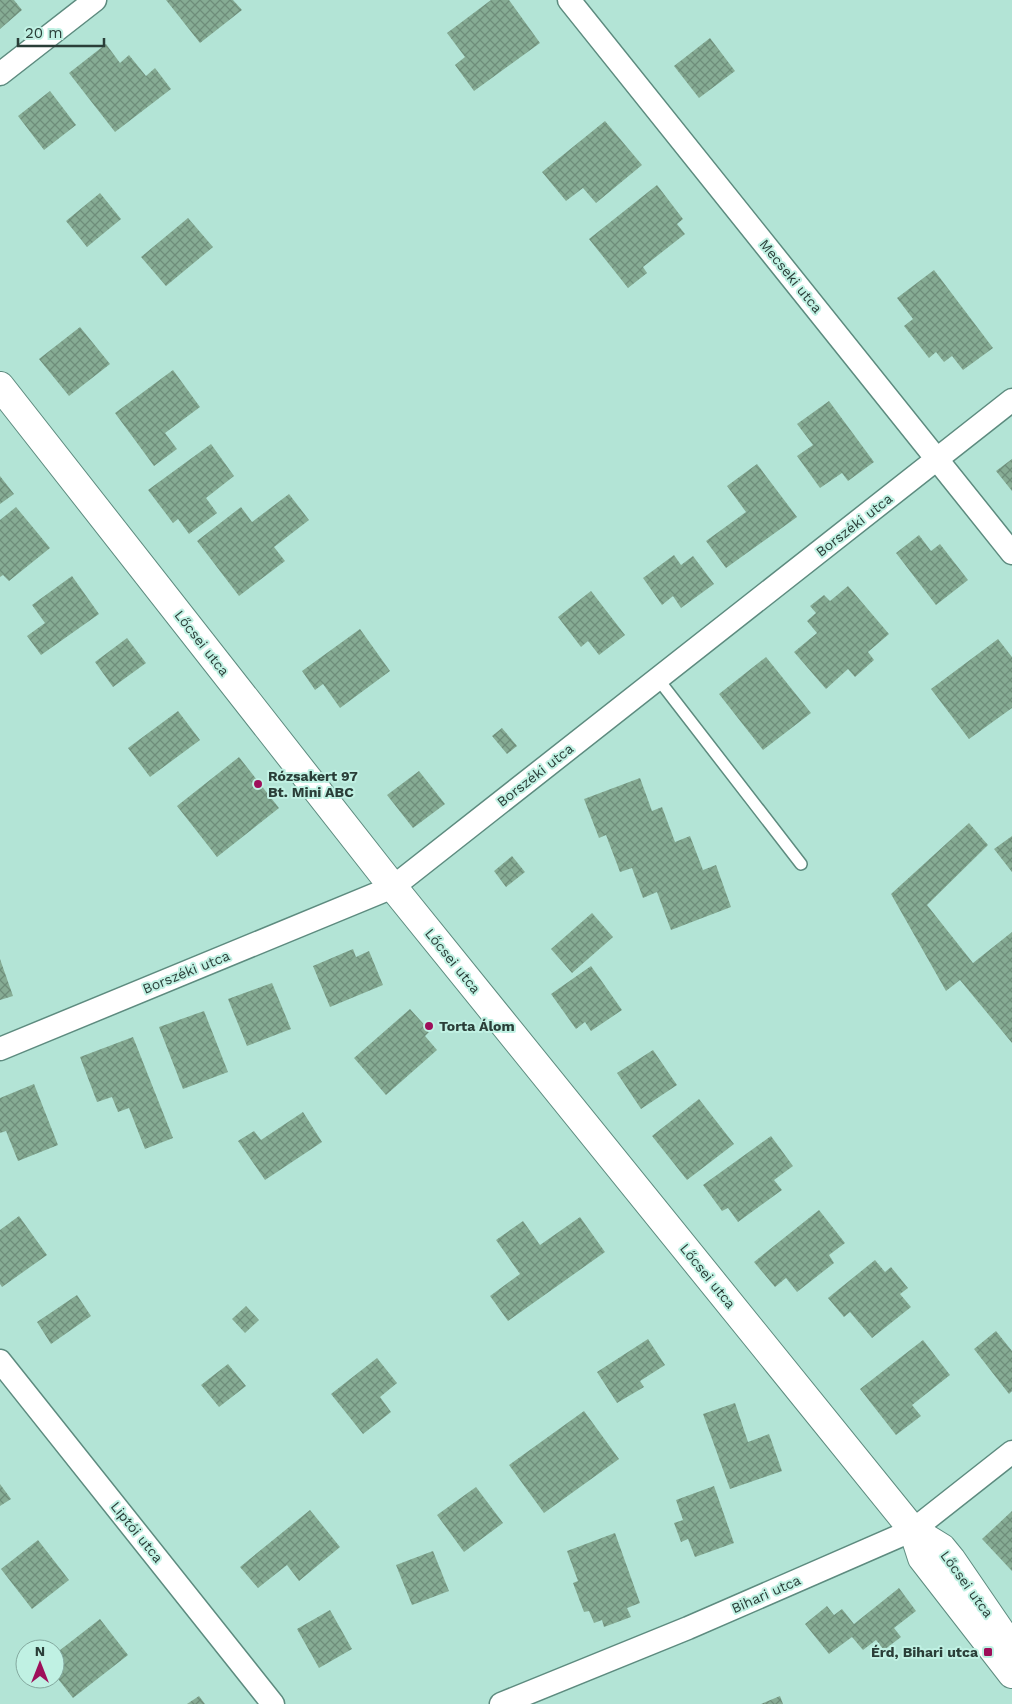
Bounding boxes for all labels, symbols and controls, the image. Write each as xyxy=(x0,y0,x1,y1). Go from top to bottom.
scale bar xyxy=(18,15,104,47)
text: 20 m xyxy=(25,24,63,42)
street label: Mecseki utca xyxy=(756,236,826,316)
street label: Borszéki utca xyxy=(813,490,895,560)
street label: Lőcsei utca xyxy=(171,607,233,679)
street label: Borszéki utca xyxy=(494,740,576,810)
place label: Rózsakert 97 Bt. Mini ABC xyxy=(268,768,358,800)
marker: Rózsakert 97 Bt. Mini ABC xyxy=(252,778,264,790)
street label: Lőcsei utca xyxy=(422,925,484,997)
street label: Borszéki utca xyxy=(140,947,232,997)
place label: Torta Álom xyxy=(439,1018,515,1034)
marker: Torta Álom xyxy=(423,1020,435,1032)
street label: Lőcsei utca xyxy=(677,1240,739,1312)
street label: Liptói utca xyxy=(108,1498,166,1566)
street label: Lőcsei utca xyxy=(937,1547,997,1621)
street label: Bihari utca xyxy=(729,1572,803,1616)
north arrow xyxy=(15,1639,65,1689)
text: N xyxy=(35,1643,45,1659)
place label: Érd, Bihari utca xyxy=(871,1644,979,1660)
marker: Érd, Bihari utca xyxy=(982,1646,994,1658)

